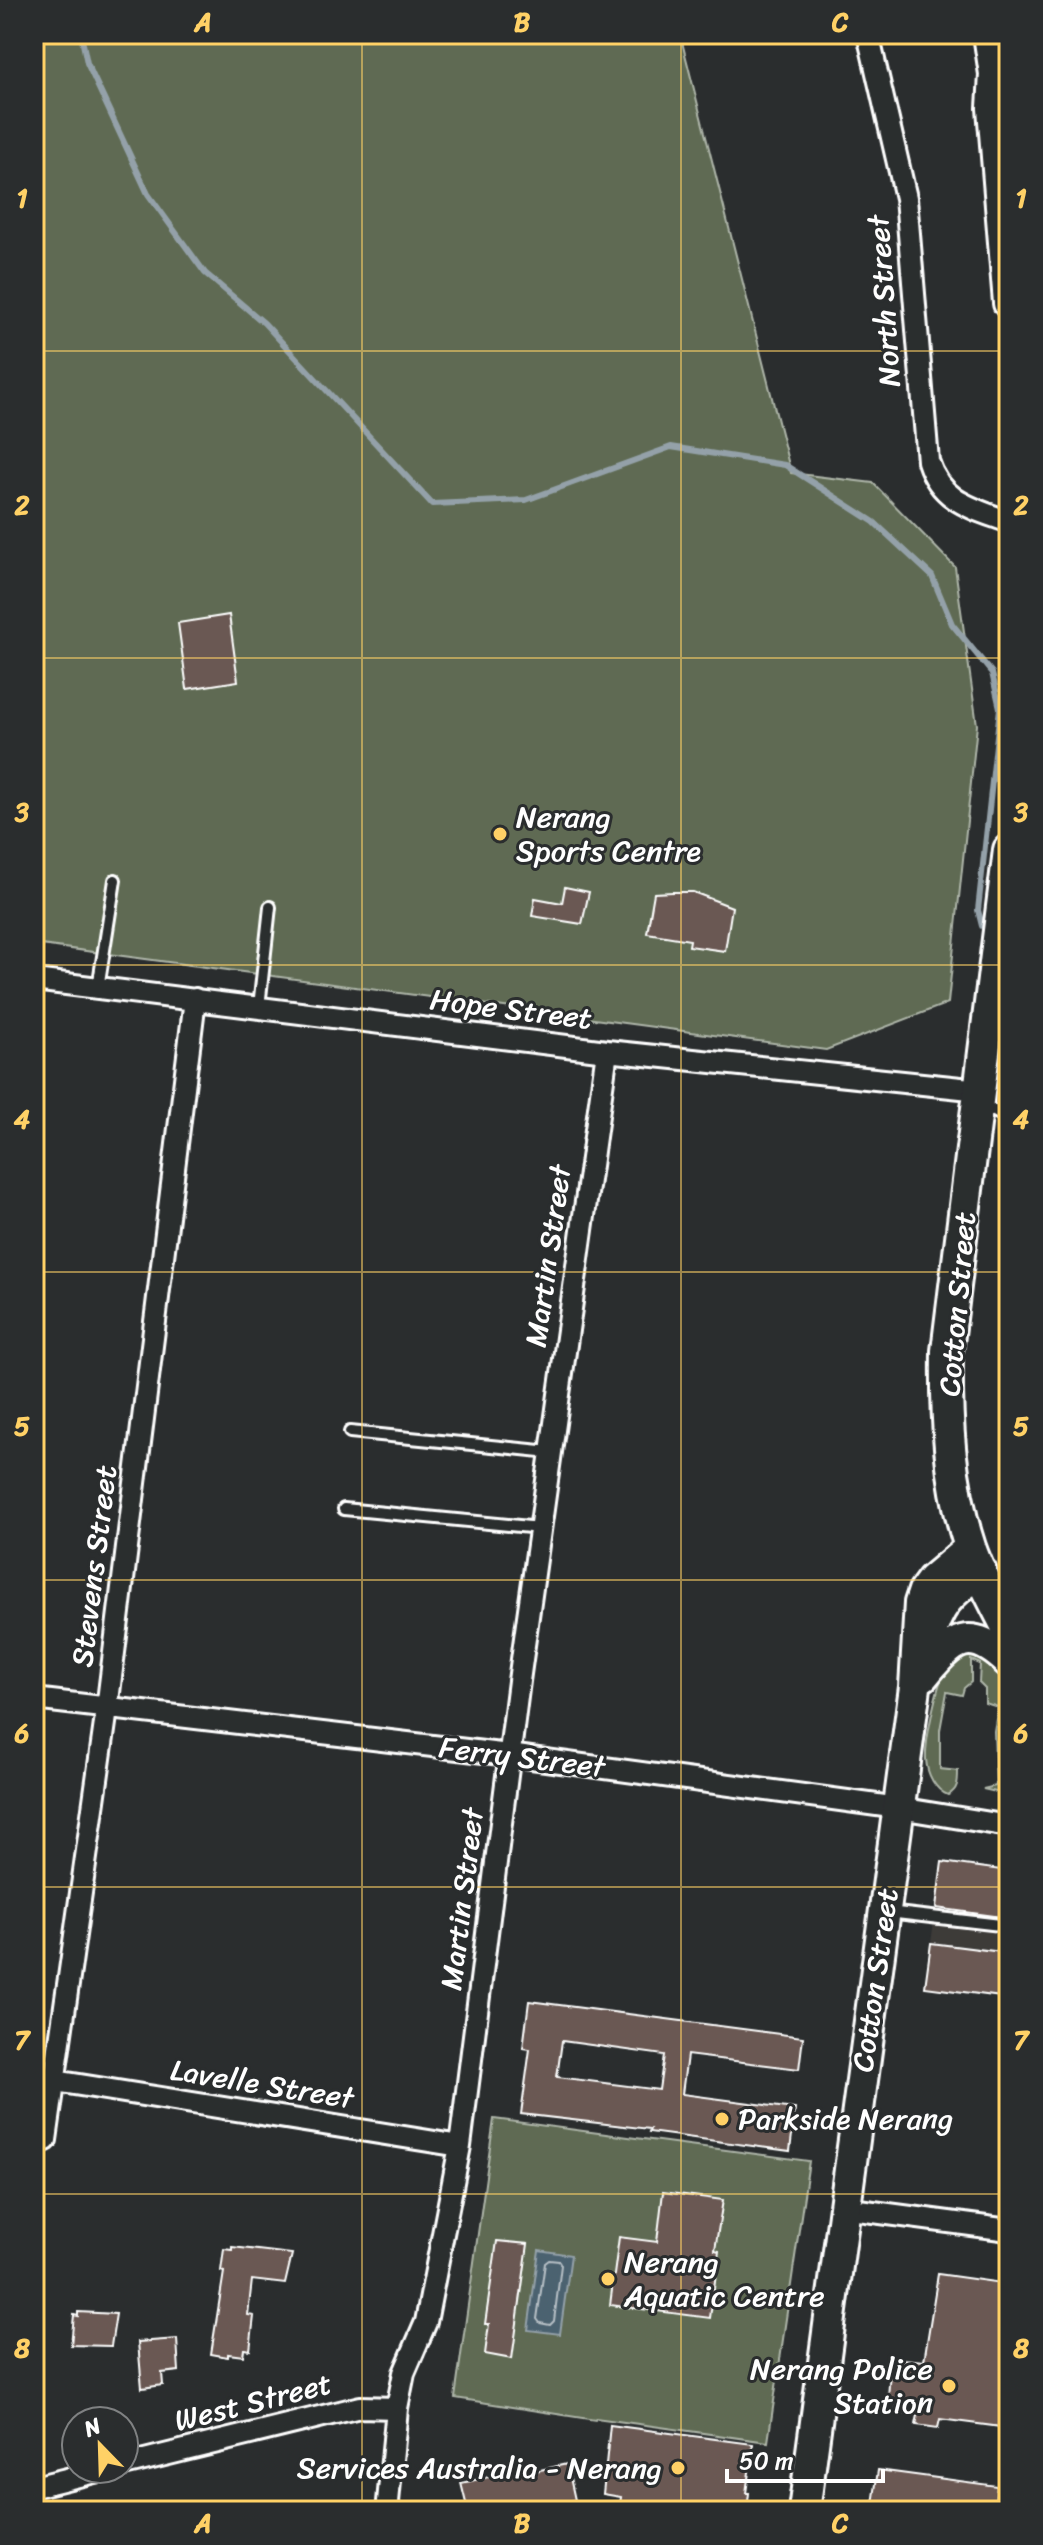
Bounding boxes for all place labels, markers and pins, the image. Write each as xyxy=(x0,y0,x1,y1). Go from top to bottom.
place label: Nerang Sports Centre xyxy=(516,790,701,878)
marker: Nerang Sports Centre xyxy=(491,825,509,843)
place label: Parkside Nerang xyxy=(738,2092,953,2146)
marker: Parkside Nerang xyxy=(713,2110,731,2128)
place label: Nerang Aquatic Centre xyxy=(623,2235,825,2323)
marker: Nerang Aquatic Centre xyxy=(599,2270,617,2288)
place label: Nerang Police Station xyxy=(750,2342,933,2430)
marker: Nerang Police Station xyxy=(940,2377,958,2395)
place label: Services Australia - Nerang xyxy=(297,2441,662,2495)
marker: Services Australia - Nerang xyxy=(669,2459,687,2477)

